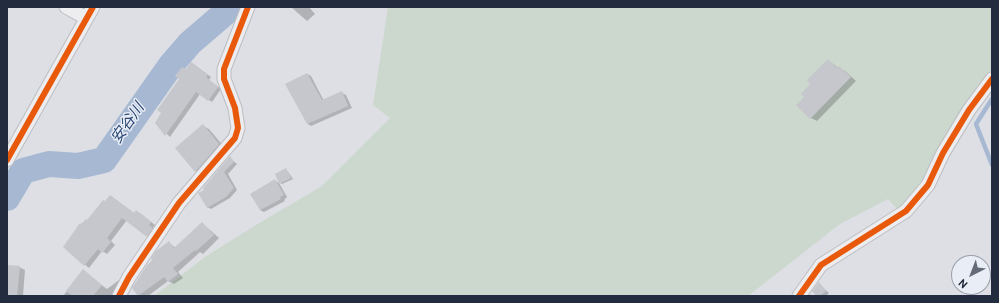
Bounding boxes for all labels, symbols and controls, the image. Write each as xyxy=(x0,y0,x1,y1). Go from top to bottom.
water label: 安谷川 xyxy=(109,100,149,148)
north arrow xyxy=(951,255,991,295)
text: N xyxy=(956,275,971,291)

